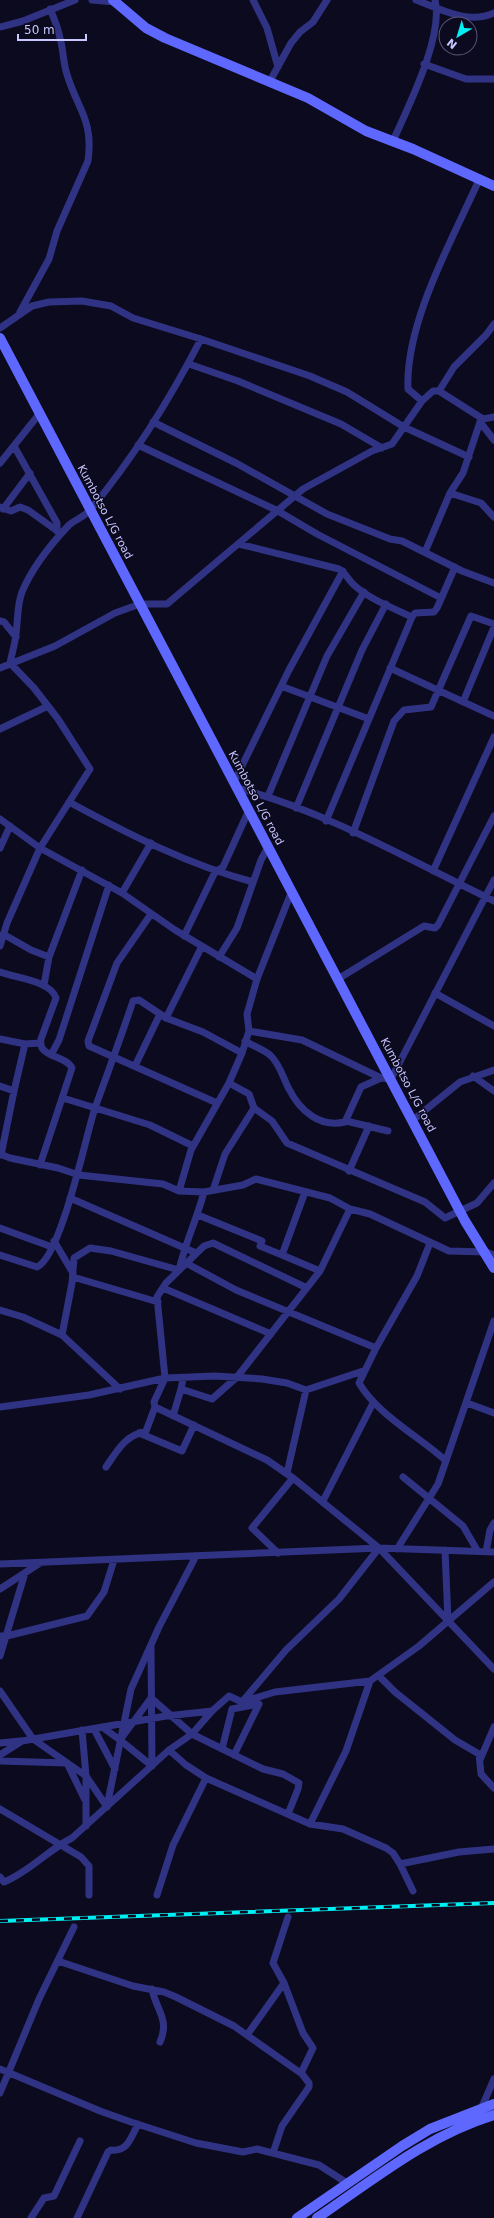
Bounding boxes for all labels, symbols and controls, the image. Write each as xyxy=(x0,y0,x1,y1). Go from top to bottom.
scale bar xyxy=(18,16,86,42)
north arrow xyxy=(438,16,478,56)
text: 50 m xyxy=(24,23,55,37)
text: N xyxy=(445,36,460,51)
street label: Kumbotso L/G road xyxy=(75,463,135,561)
street label: Kumbotso L/G road xyxy=(226,749,286,847)
street label: Kumbotso L/G road xyxy=(378,1036,438,1134)

